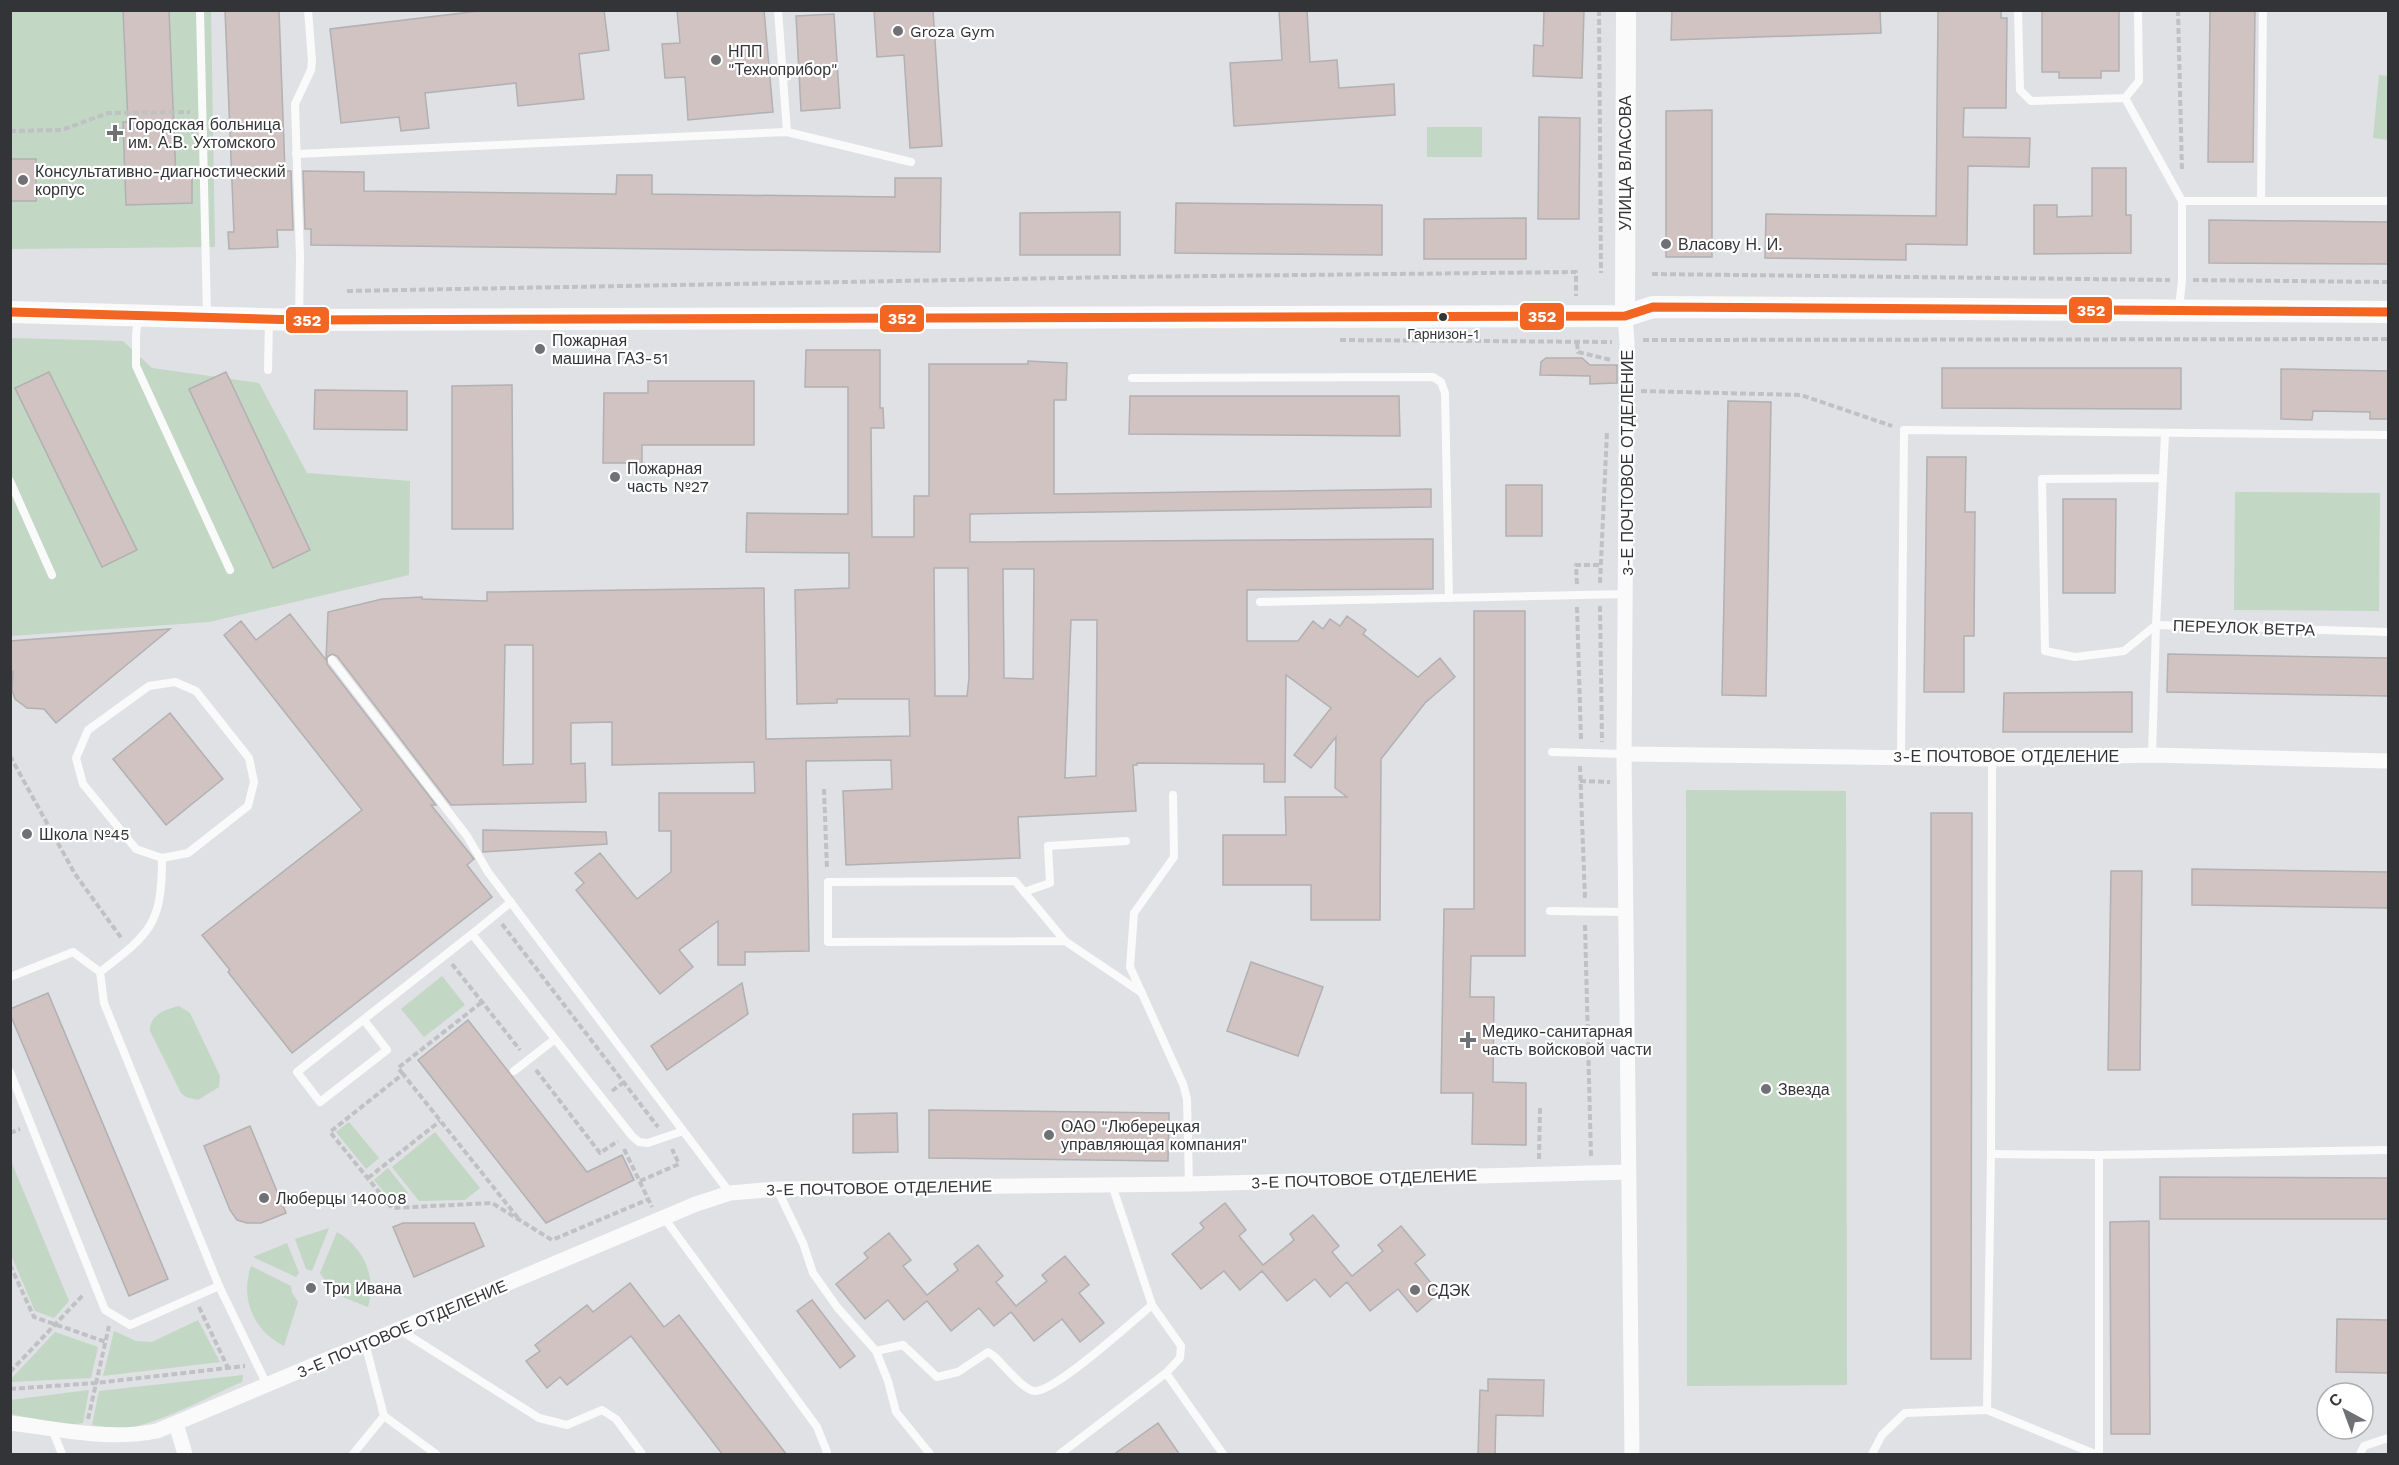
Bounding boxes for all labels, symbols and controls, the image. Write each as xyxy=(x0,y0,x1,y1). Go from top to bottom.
place label: Groza Gym xyxy=(910,22,995,41)
marker: Groza Gym xyxy=(891,24,905,38)
place label: НПП "Техноприбор" xyxy=(728,42,838,79)
marker: НПП "Техноприбор" xyxy=(709,53,723,67)
street label: УЛИЦА ВЛАСОВА xyxy=(1616,95,1635,231)
place label: Городская больница им. А.В. Ухтомского xyxy=(128,115,281,152)
marker: Городская больница им. А.В. Ухтомского xyxy=(106,124,124,142)
place label: Консультативно-диагностический корпус xyxy=(35,162,286,199)
marker: Консультативно-диагностический корпус xyxy=(16,173,30,187)
place label: Власову Н. И. xyxy=(1678,235,1783,254)
marker: Власову Н. И. xyxy=(1659,237,1673,251)
line badge: 352 xyxy=(2068,296,2113,324)
text: 352 xyxy=(2077,301,2105,320)
line badge: 352 xyxy=(1519,302,1565,331)
line badge: 352 xyxy=(879,304,925,333)
line badge: 352 xyxy=(285,306,330,334)
text: 352 xyxy=(1528,307,1556,326)
text: 352 xyxy=(888,309,916,328)
text: 352 xyxy=(293,311,321,330)
marker: Гарнизон-1 xyxy=(1437,311,1449,323)
place label: Гарнизон-1 xyxy=(1407,326,1479,342)
place label: Пожарная машина ГАЗ-51 xyxy=(552,331,668,368)
marker: Пожарная машина ГАЗ-51 xyxy=(533,342,547,356)
street label: 3-Е ПОЧТОВОЕ ОТДЕЛЕНИЕ xyxy=(1618,350,1637,576)
place label: Пожарная часть №27 xyxy=(627,459,709,496)
marker: Пожарная часть №27 xyxy=(608,470,622,484)
street label: ПЕРЕУЛОК ВЕТРА xyxy=(2173,616,2316,640)
street label: 3-Е ПОЧТОВОЕ ОТДЕЛЕНИЕ xyxy=(1893,747,2119,766)
place label: Школа №45 xyxy=(39,825,130,844)
marker: Школа №45 xyxy=(20,827,34,841)
place label: Медико-санитарная часть войсковой части xyxy=(1482,1022,1652,1059)
marker: Медико-санитарная часть войсковой части xyxy=(1459,1031,1477,1049)
place label: Звезда xyxy=(1778,1080,1830,1099)
marker: Звезда xyxy=(1759,1082,1773,1096)
place label: ОАО "Люберецкая управляющая компания" xyxy=(1061,1117,1247,1154)
marker: ОАО "Люберецкая управляющая компания" xyxy=(1042,1128,1056,1142)
street label: 3-Е ПОЧТОВОЕ ОТДЕЛЕНИЕ xyxy=(1251,1166,1477,1192)
street label: 3-Е ПОЧТОВОЕ ОТДЕЛЕНИЕ xyxy=(766,1177,992,1199)
place label: Люберцы 140008 xyxy=(276,1189,407,1208)
marker: Люберцы 140008 xyxy=(257,1191,271,1205)
street label: 3-Е ПОЧТОВОЕ ОТДЕЛЕНИЕ xyxy=(294,1276,510,1382)
place label: Три Ивана xyxy=(323,1279,402,1298)
marker: Три Ивана xyxy=(304,1281,318,1295)
place label: СДЭК xyxy=(1427,1281,1471,1300)
marker: СДЭК xyxy=(1408,1283,1422,1297)
north arrow xyxy=(2315,1381,2375,1441)
text: С xyxy=(2325,1389,2346,1411)

